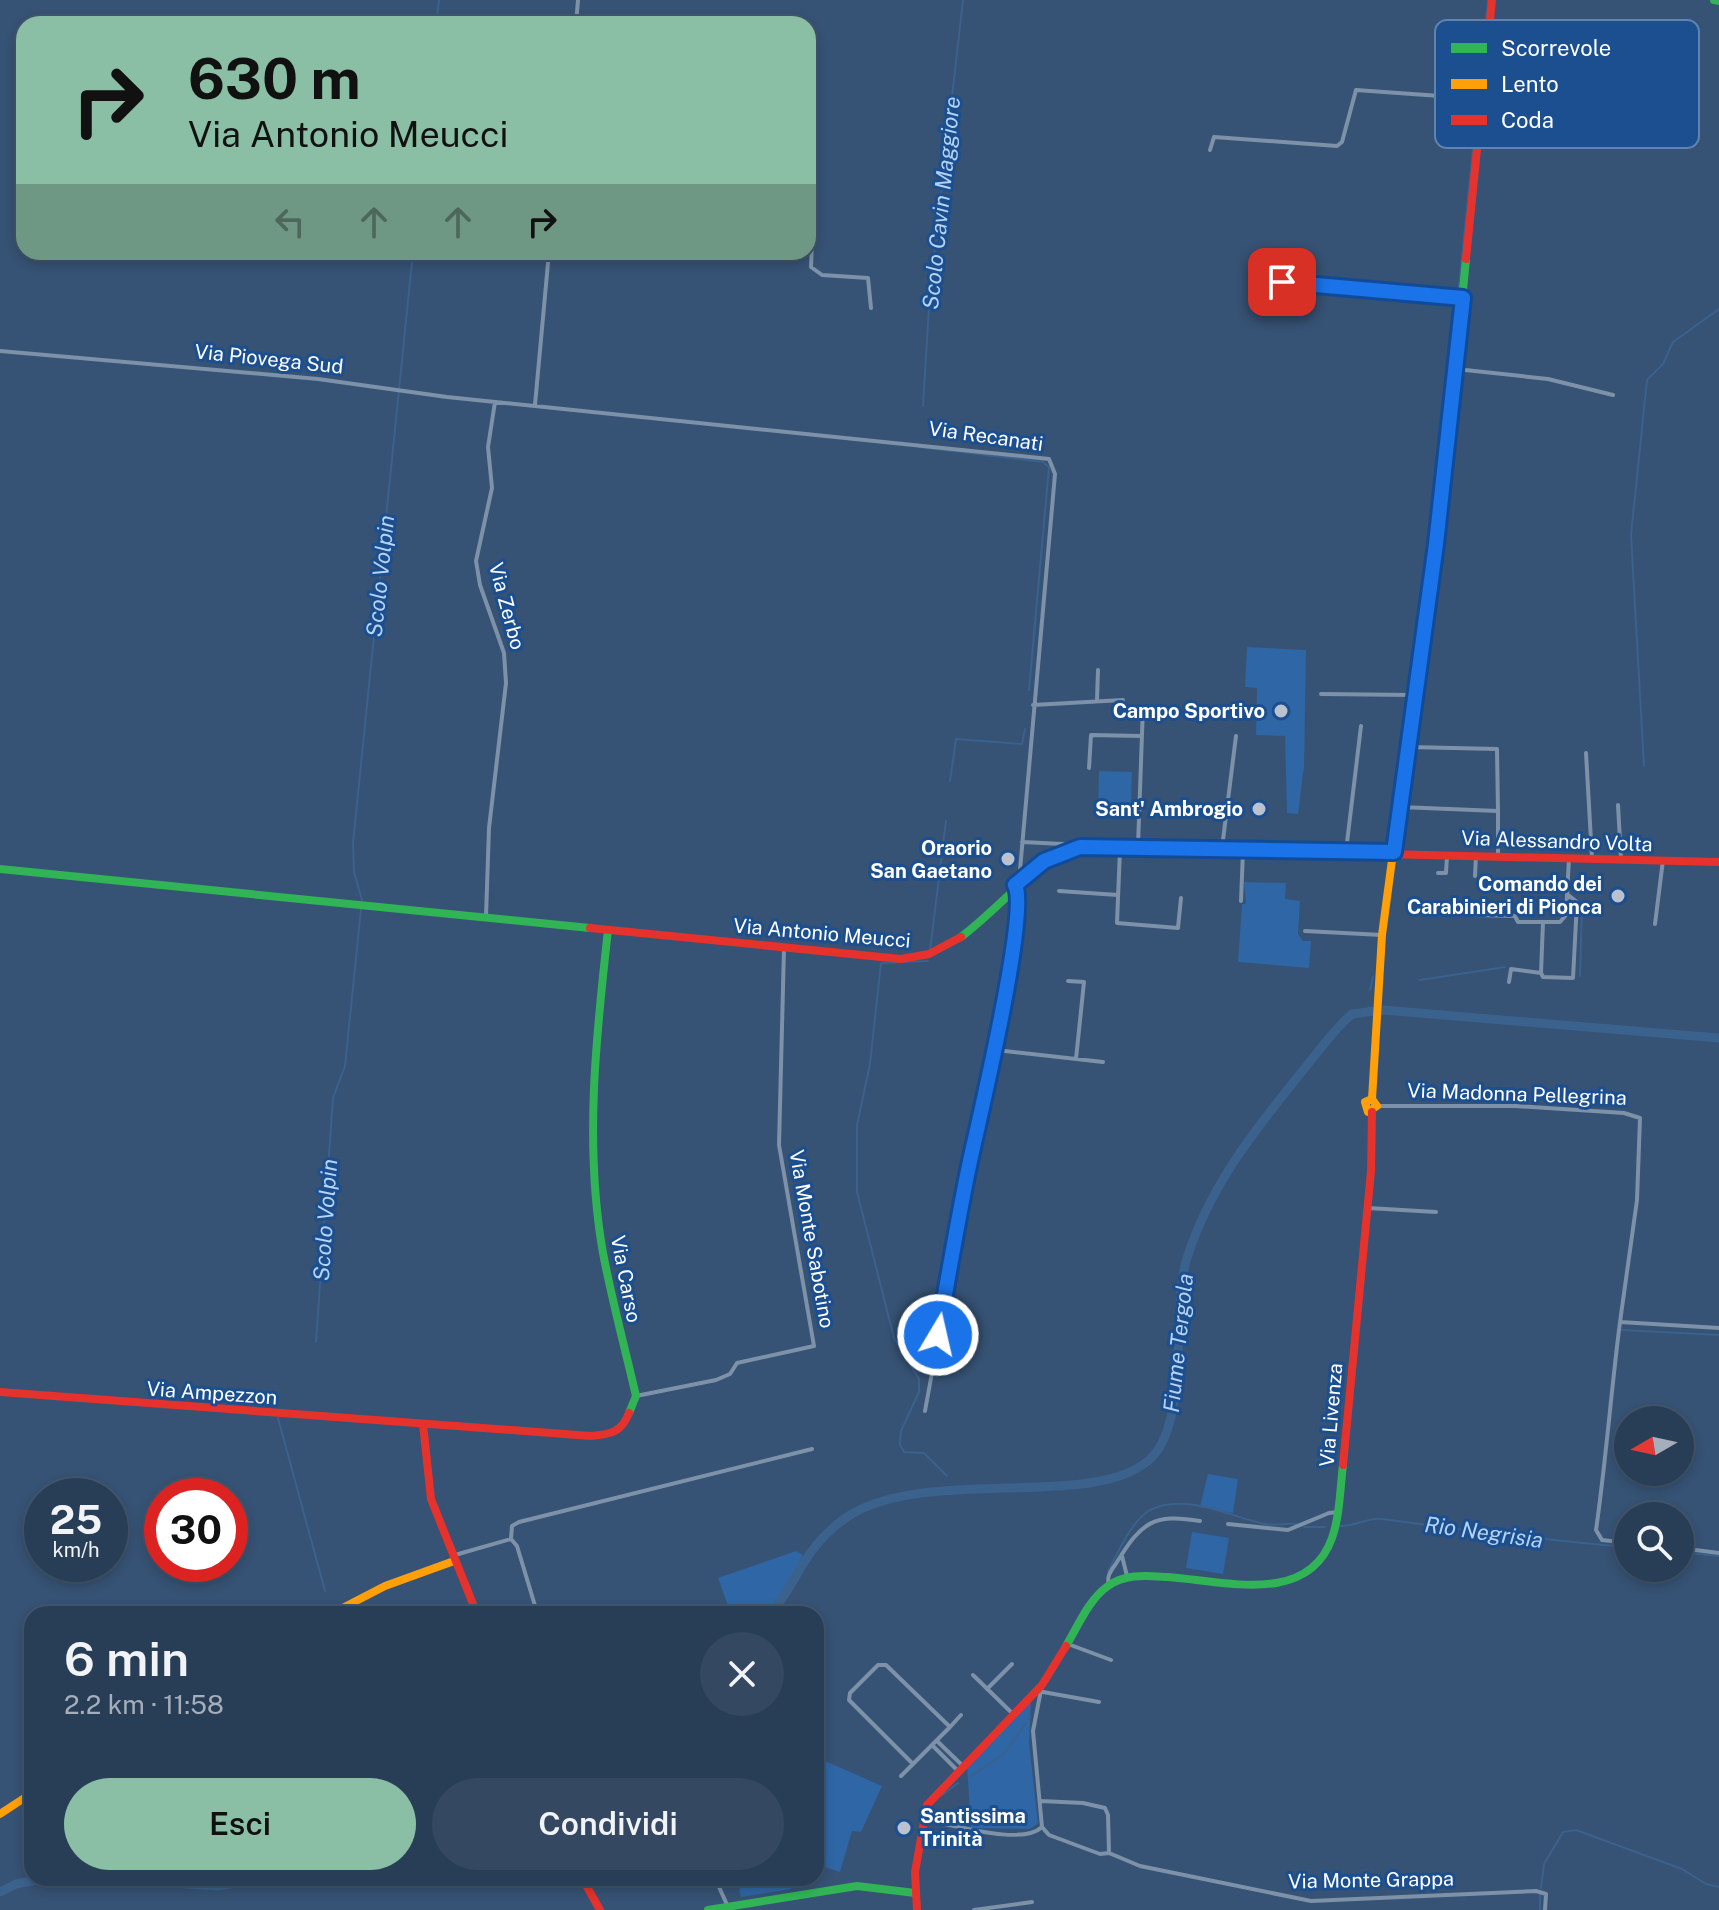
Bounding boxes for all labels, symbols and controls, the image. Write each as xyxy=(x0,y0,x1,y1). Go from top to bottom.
legend xyxy=(1435,20,1699,148)
text: Scorrevole xyxy=(1501,35,1611,61)
text: 630 m xyxy=(188,46,361,112)
icon: right xyxy=(56,48,160,152)
text: Lento xyxy=(1501,71,1559,97)
water label: Scolo Cavin Maggiore xyxy=(917,95,965,311)
text: Coda xyxy=(1501,107,1554,133)
text: Via Antonio Meucci xyxy=(188,113,508,155)
icon: left xyxy=(268,200,312,244)
icon: ahead xyxy=(352,200,396,244)
icon: ahead xyxy=(436,200,480,244)
icon: right xyxy=(520,200,564,244)
pin xyxy=(1248,248,1316,316)
icon: arrive xyxy=(1260,260,1304,304)
street label: Via Piovega Sud xyxy=(194,339,344,379)
street label: Via Recanati xyxy=(927,416,1045,456)
water label: Scolo Volpin xyxy=(361,514,399,638)
street label: Via Zerbo xyxy=(484,560,530,652)
place label: Campo Sportivo xyxy=(1113,699,1265,723)
marker: Campo Sportivo xyxy=(1272,702,1290,720)
place label: Sant' Ambrogio xyxy=(1095,797,1243,821)
marker: Sant' Ambrogio xyxy=(1250,800,1268,818)
street label: Via Alessandro Volta xyxy=(1461,826,1653,856)
place label: Oraorio San Gaetano xyxy=(870,836,992,883)
marker: Oraorio San Gaetano xyxy=(999,850,1017,868)
place label: Comando dei Carabinieri di Pionca xyxy=(1407,872,1602,919)
marker: Comando dei Carabinieri di Pionca xyxy=(1609,887,1627,905)
street label: Via Antonio Meucci xyxy=(732,913,912,953)
street label: Via Madonna Pellegrina xyxy=(1407,1078,1627,1110)
street label: Via Monte Sabotino xyxy=(784,1148,840,1330)
water label: Scolo Volpin xyxy=(308,1158,342,1282)
street label: Via Carso xyxy=(606,1233,646,1325)
water label: Fiume Tergola xyxy=(1158,1272,1198,1414)
position arrow xyxy=(896,1293,980,1377)
street label: Via Livenza xyxy=(1314,1362,1348,1468)
street label: Via Ampezzon xyxy=(146,1376,278,1410)
north arrow xyxy=(1614,1406,1694,1486)
map controls xyxy=(1614,1406,1694,1582)
speed limit sign: 30 xyxy=(144,1478,248,1582)
text: 25 xyxy=(50,1496,102,1543)
button: search xyxy=(1614,1502,1694,1582)
water label: Rio Negrisia xyxy=(1423,1511,1545,1553)
text: km/h xyxy=(52,1538,100,1562)
text: 6 min xyxy=(64,1630,189,1687)
button: close xyxy=(700,1632,784,1716)
text: 2.2 km · 11:58 xyxy=(64,1689,224,1720)
button: Esci xyxy=(64,1778,416,1870)
button: Condividi xyxy=(432,1778,784,1870)
place label: Santissima Trinità xyxy=(920,1804,1026,1851)
marker: Santissima Trinità xyxy=(895,1819,913,1837)
street label: Via Monte Grappa xyxy=(1288,1867,1454,1893)

